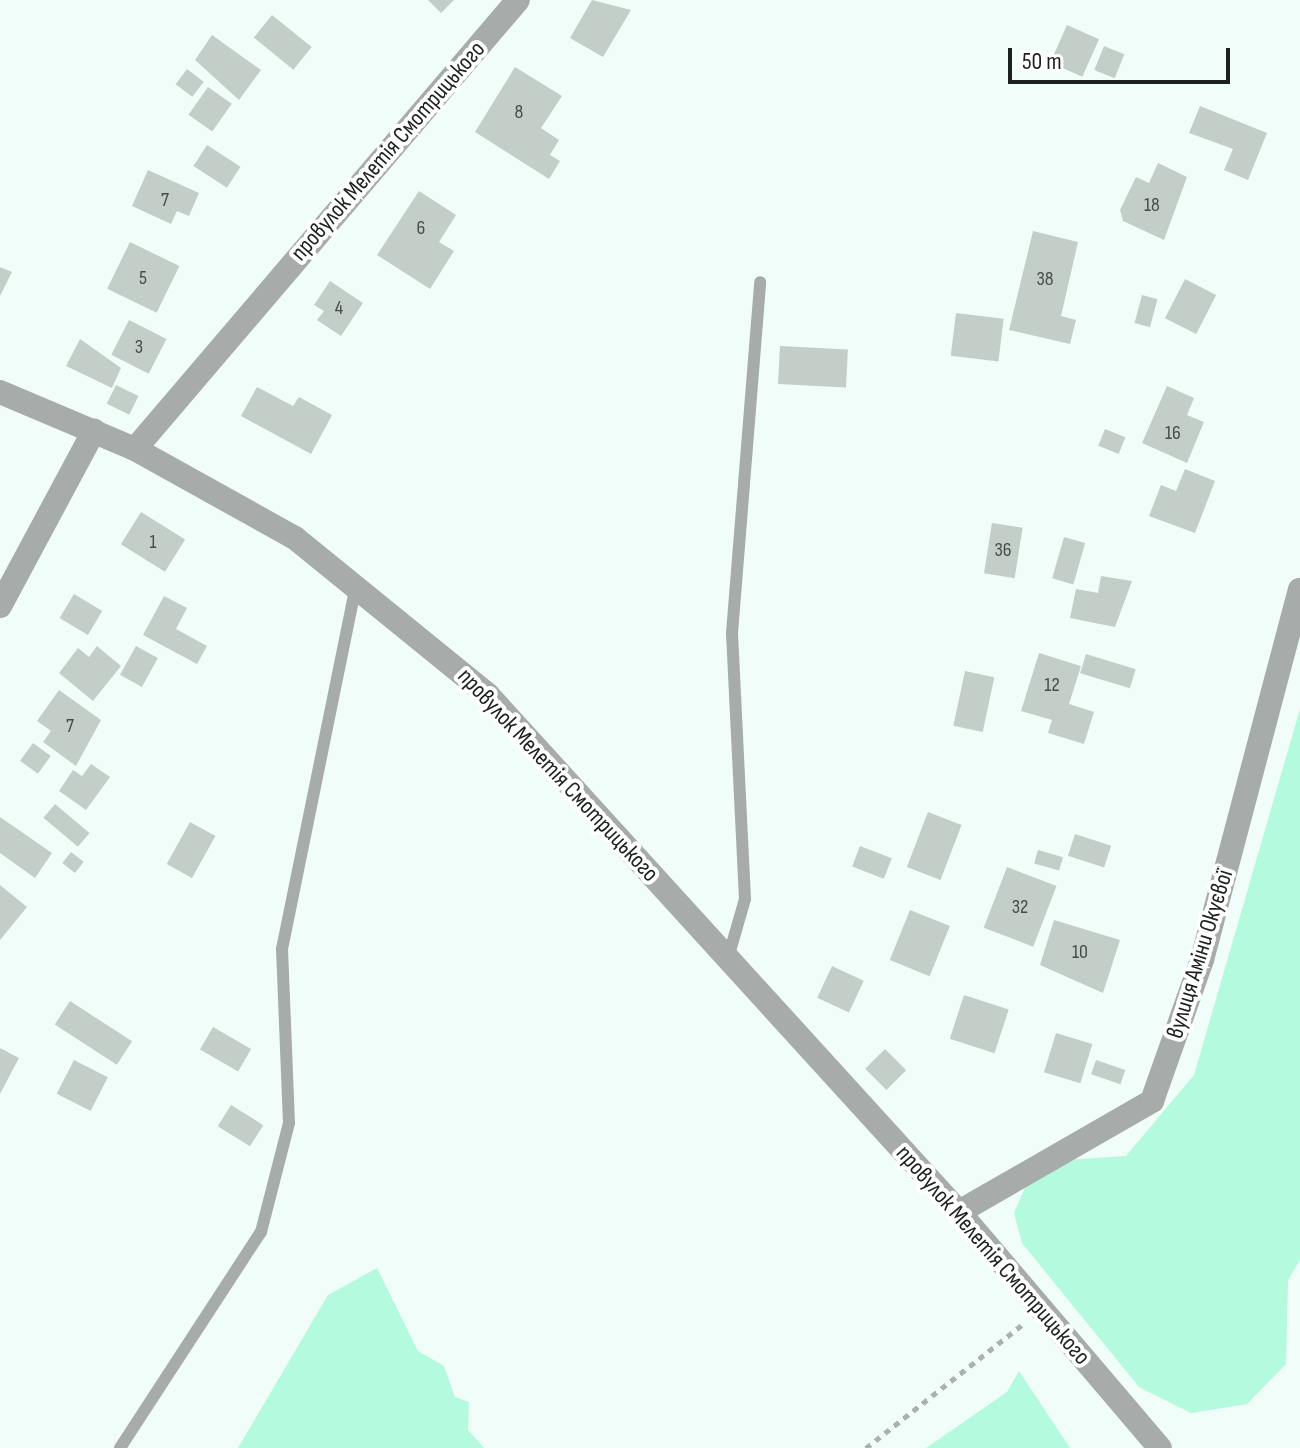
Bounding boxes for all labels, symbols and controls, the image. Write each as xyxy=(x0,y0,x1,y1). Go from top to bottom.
scale bar xyxy=(1012,32,1234,82)
street label: провулок Мелетія Смотрицького xyxy=(285,35,491,267)
text: 50 m xyxy=(1022,47,1062,76)
house number: 8 xyxy=(515,100,523,124)
house number: 7 xyxy=(161,188,169,212)
house number: 18 xyxy=(1144,193,1160,217)
house number: 6 xyxy=(417,216,425,240)
house number: 5 xyxy=(139,266,147,290)
house number: 38 xyxy=(1036,267,1054,291)
house number: 4 xyxy=(335,296,343,320)
house number: 3 xyxy=(135,335,143,359)
house number: 16 xyxy=(1165,421,1181,445)
house number: 1 xyxy=(150,530,156,554)
house number: 36 xyxy=(994,538,1012,562)
street label: провулок Мелетія Смотрицького xyxy=(451,662,665,888)
house number: 12 xyxy=(1044,673,1060,697)
house number: 7 xyxy=(66,714,74,738)
street label: вулиця Аміни Окуєвої xyxy=(1161,866,1239,1042)
house number: 32 xyxy=(1012,895,1028,919)
house number: 10 xyxy=(1072,940,1088,964)
street label: провулок Мелетія Смотрицького xyxy=(890,1139,1096,1371)

